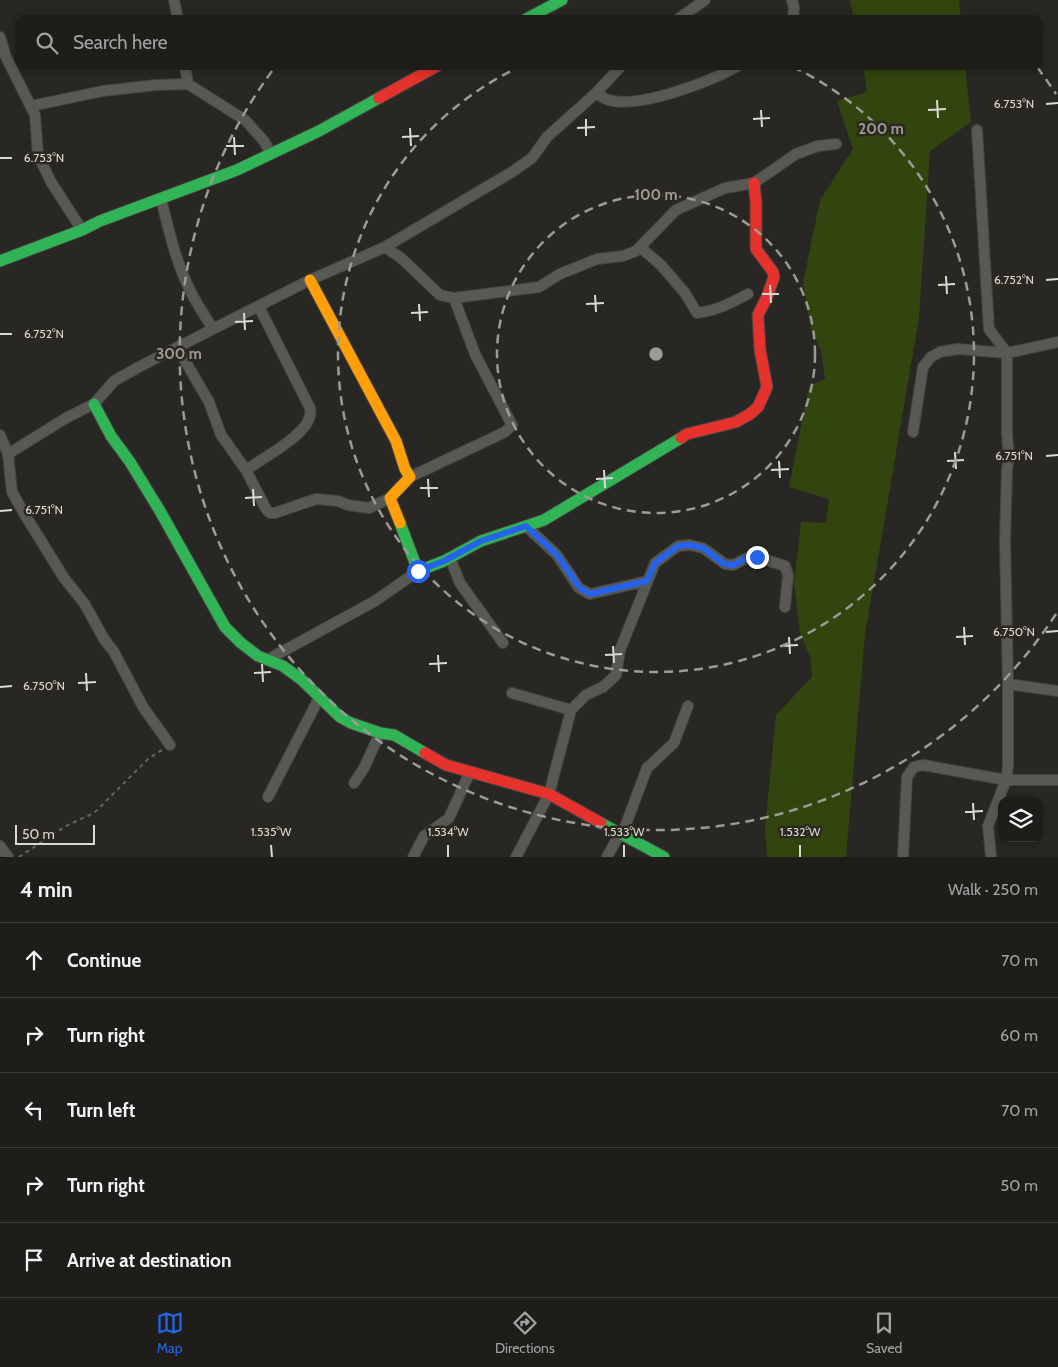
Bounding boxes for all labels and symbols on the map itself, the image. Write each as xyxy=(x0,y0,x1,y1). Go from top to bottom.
text: 6.753°N xyxy=(994,96,1034,111)
text: 200 m xyxy=(858,120,904,138)
text: 6.753°N xyxy=(24,150,64,165)
text: 100 m xyxy=(634,186,678,204)
text: 6.752°N xyxy=(994,272,1034,287)
text: 6.752°N xyxy=(24,326,64,341)
text: 300 m xyxy=(156,345,202,363)
centre of rings xyxy=(647,345,665,363)
text: 6.751°N xyxy=(995,448,1033,463)
text: 6.751°N xyxy=(25,502,63,517)
route end xyxy=(746,546,769,569)
route start xyxy=(407,560,430,583)
text: 6.750°N xyxy=(993,624,1035,639)
text: 6.750°N xyxy=(23,678,65,693)
scale bar xyxy=(15,822,95,845)
text: 1.535°W xyxy=(251,824,292,839)
text: 1.534°W xyxy=(427,824,469,839)
text: 1.533°W xyxy=(604,824,645,839)
text: 1.532°W xyxy=(780,824,821,839)

